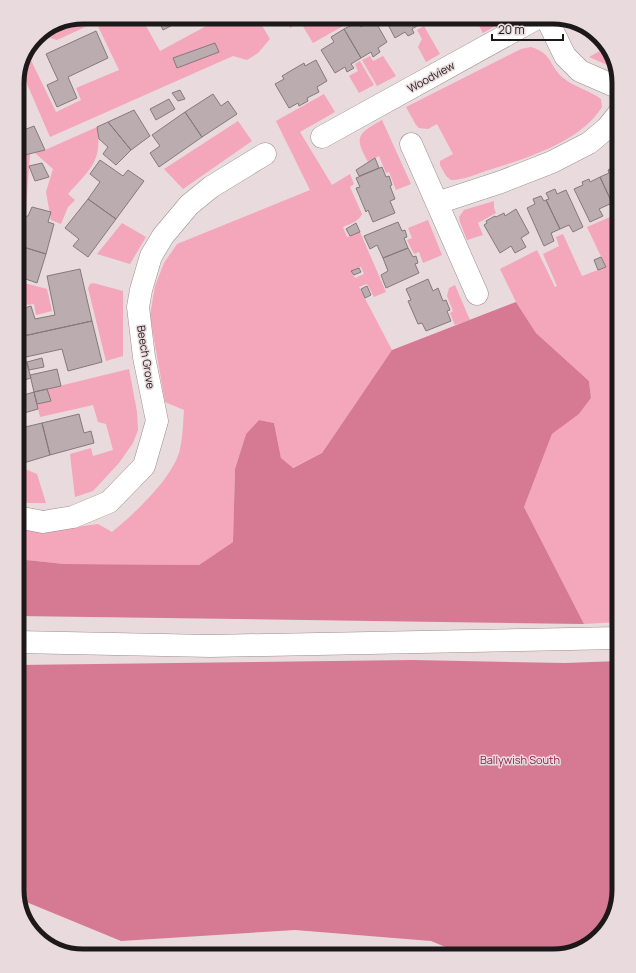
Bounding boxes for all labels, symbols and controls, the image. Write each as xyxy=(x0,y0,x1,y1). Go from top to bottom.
scale bar xyxy=(492,16,563,42)
text: 20 m xyxy=(498,21,525,38)
street label: Woodview xyxy=(404,57,458,96)
street label: Beech Grove xyxy=(134,324,159,390)
park label: Ballywish South xyxy=(480,752,560,767)

